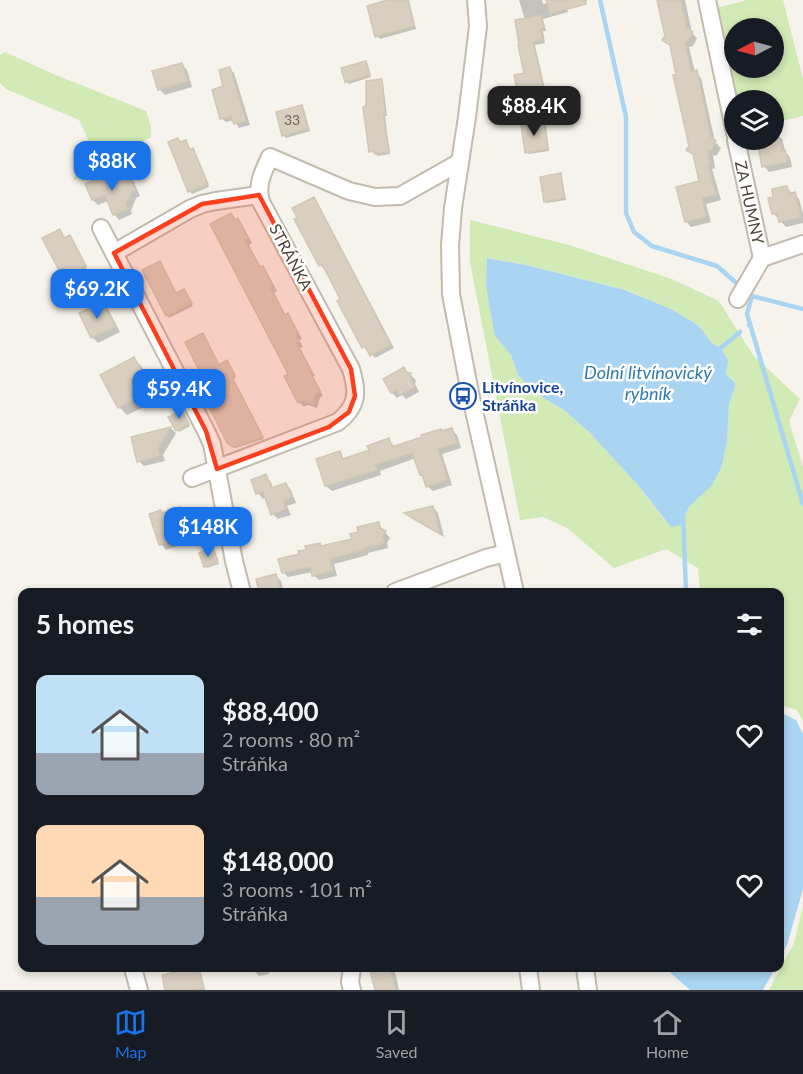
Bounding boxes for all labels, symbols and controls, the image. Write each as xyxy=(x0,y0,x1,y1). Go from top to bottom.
north arrow xyxy=(724,18,784,78)
map controls xyxy=(724,18,784,150)
pin: $88.4K xyxy=(485,86,583,137)
button: layers xyxy=(724,90,784,150)
text: $88.4K xyxy=(502,93,566,117)
house number: 33 xyxy=(284,111,300,128)
pin: $88K xyxy=(76,141,148,192)
text: $88K xyxy=(88,148,136,172)
street label: ZA HUMNY xyxy=(732,159,769,246)
street label: STRÁŇKA xyxy=(266,220,317,293)
pin: $69.2K xyxy=(48,269,146,320)
text: $69.2K xyxy=(65,276,129,300)
water label: Dolní litvínovický rybník xyxy=(584,361,712,404)
pin: $59.4K xyxy=(130,369,228,420)
text: $59.4K xyxy=(147,376,211,400)
place label: Litvínovice, Stráňka xyxy=(482,377,563,414)
bus stop icon: Litvínovice, Stráňka xyxy=(448,381,478,411)
pin: $148K xyxy=(166,507,250,558)
text: $148K xyxy=(178,514,238,538)
text: 5 homes xyxy=(36,608,134,640)
icon: filters xyxy=(733,608,766,641)
text: $88,400 xyxy=(222,695,319,727)
icon: home xyxy=(84,699,156,771)
icon: heart xyxy=(733,719,766,752)
text: 2 rooms · 80 m² xyxy=(222,727,360,751)
text: Stráňka xyxy=(222,751,288,775)
text: $148,000 xyxy=(222,845,334,877)
icon: home xyxy=(84,849,156,921)
icon: heart xyxy=(733,869,766,902)
text: 3 rooms · 101 m² xyxy=(222,877,372,901)
text: Stráňka xyxy=(222,901,288,925)
tab: Map xyxy=(114,1006,147,1061)
tab: Saved xyxy=(376,1006,418,1061)
tab: Home xyxy=(646,1006,689,1061)

